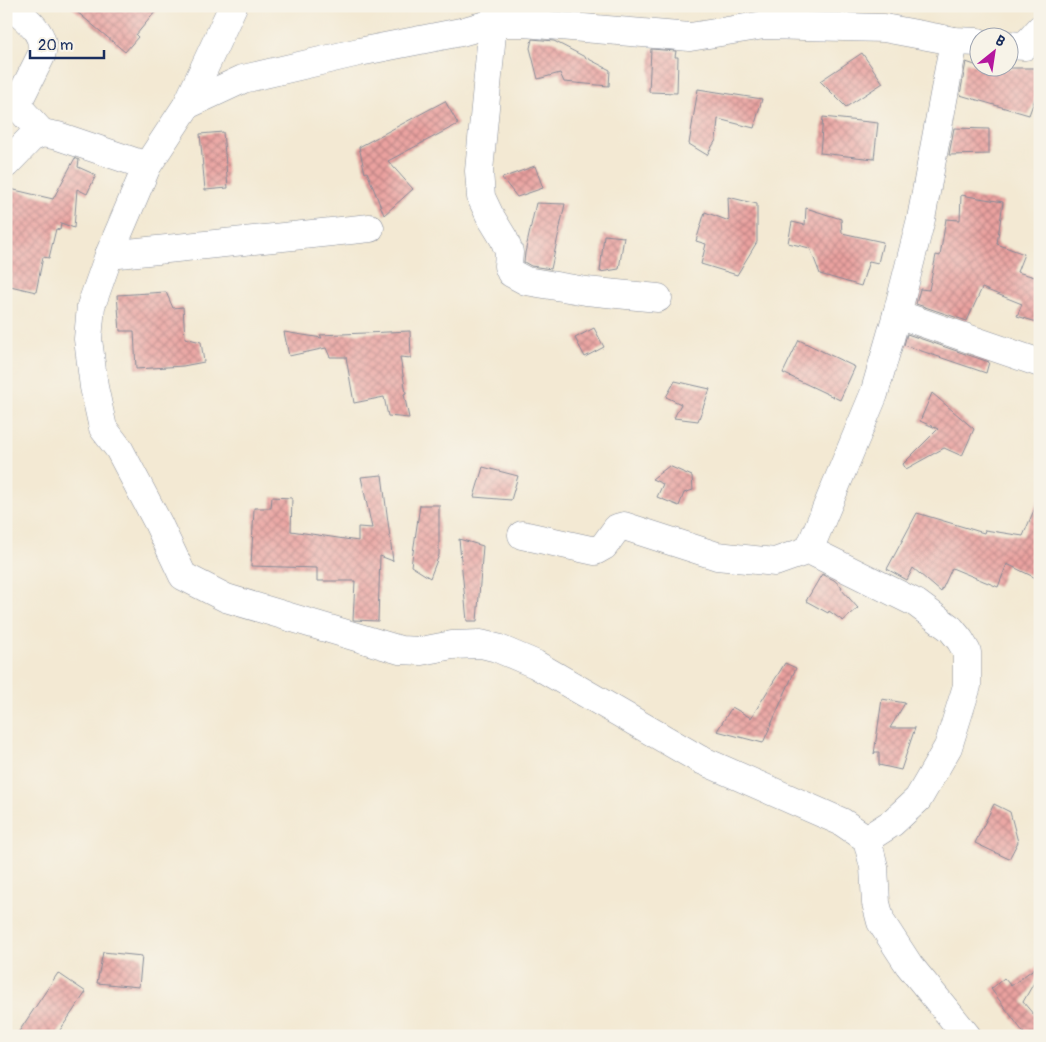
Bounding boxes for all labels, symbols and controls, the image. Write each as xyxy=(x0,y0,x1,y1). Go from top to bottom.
scale bar xyxy=(30,28,104,60)
north arrow xyxy=(968,28,1018,78)
text: B xyxy=(993,32,1008,51)
text: 20 m xyxy=(38,36,73,55)

